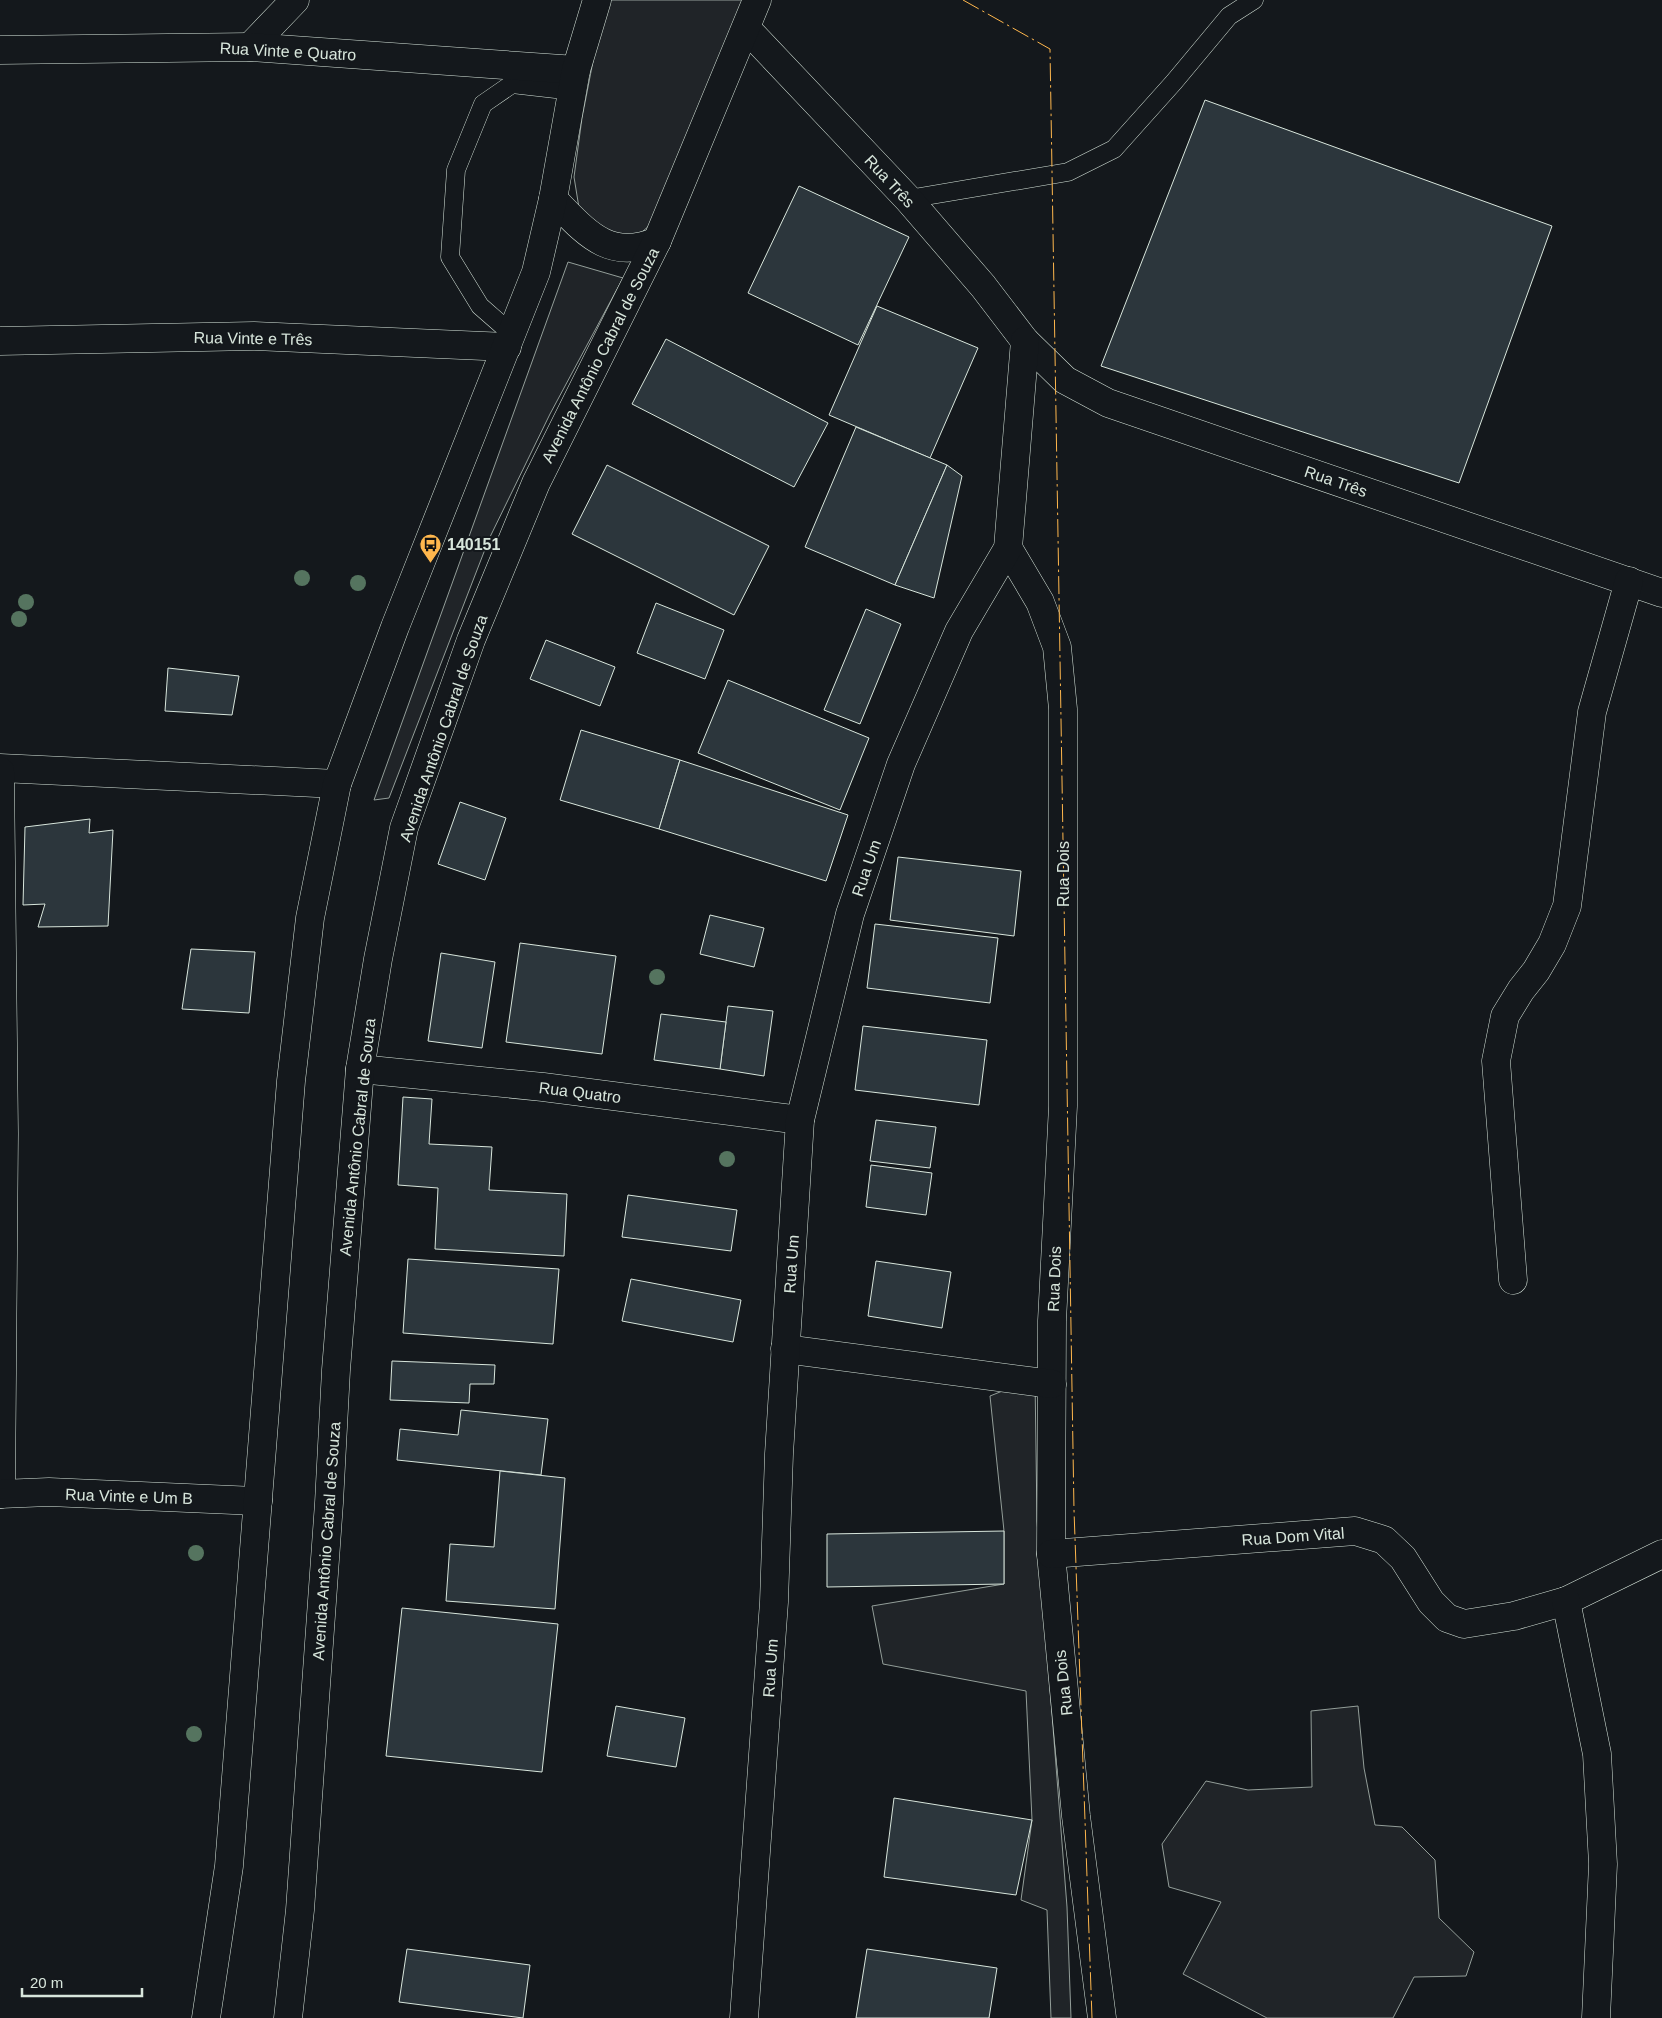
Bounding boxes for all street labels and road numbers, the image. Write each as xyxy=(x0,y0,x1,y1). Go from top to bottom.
street label: Rua Vinte e Quatro xyxy=(219,39,357,64)
street label: Rua Três xyxy=(861,152,918,211)
street label: Avenida Antônio Cabral de Souza xyxy=(539,245,662,466)
street label: Rua Vinte e Três xyxy=(193,329,313,348)
street label: Rua Três xyxy=(1302,463,1369,500)
street label: Avenida Antônio Cabral de Souza xyxy=(397,612,490,844)
street label: Rua Um xyxy=(849,838,884,899)
street label: Rua Dois xyxy=(1055,841,1072,907)
street label: Avenida Antônio Cabral de Souza xyxy=(337,1017,378,1257)
street label: Rua Quatro xyxy=(538,1079,622,1106)
street label: Rua Um xyxy=(781,1234,802,1294)
street label: Rua Dois xyxy=(1045,1246,1064,1312)
street label: Avenida Antônio Cabral de Souza xyxy=(310,1421,343,1661)
street label: Rua Vinte e Um B xyxy=(65,1486,193,1507)
street label: Rua Dom Vital xyxy=(1241,1524,1345,1549)
street label: Rua Um xyxy=(760,1638,781,1698)
street label: Rua Dois xyxy=(1052,1649,1075,1717)

